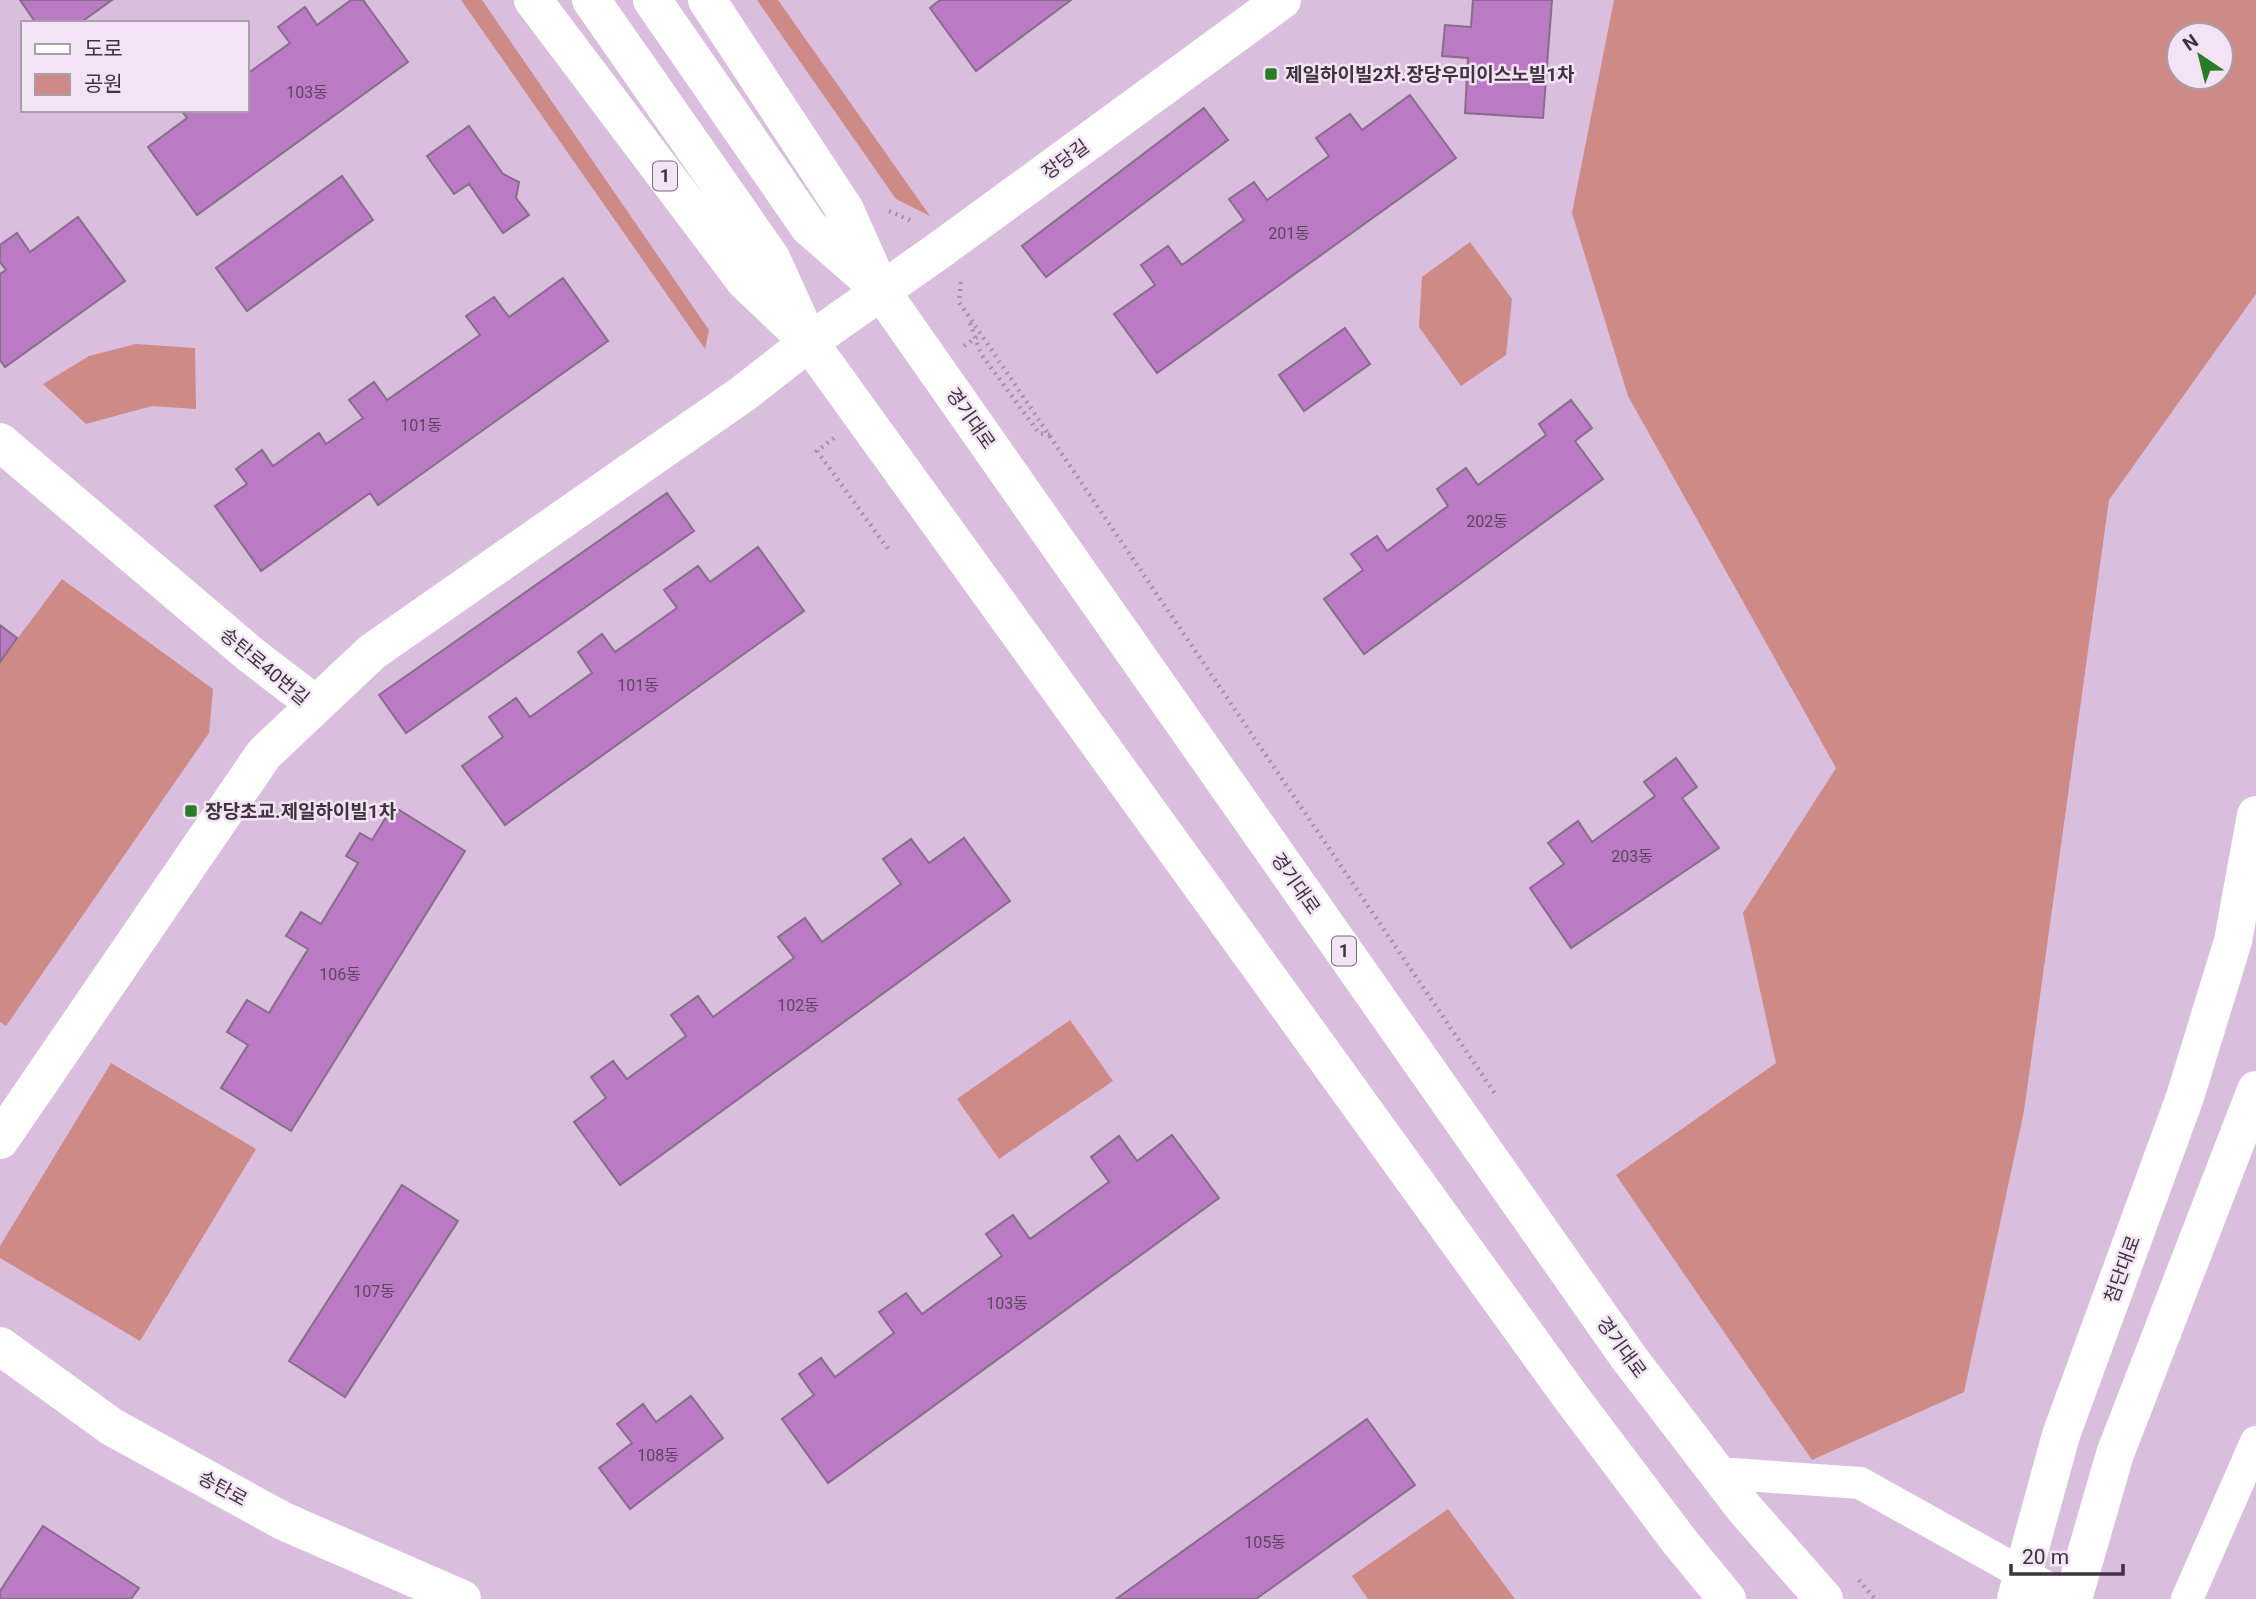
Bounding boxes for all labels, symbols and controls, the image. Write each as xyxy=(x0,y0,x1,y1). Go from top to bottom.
legend xyxy=(21,21,248,112)
north arrow xyxy=(2165,21,2235,91)
text: N xyxy=(2178,29,2203,56)
text: 도로 xyxy=(84,37,123,61)
place label: 제일하이빌2차.장당우미이스노빌1차 xyxy=(1285,63,1575,86)
marker: 제일하이빌2차.장당우미이스노빌1차 xyxy=(1263,66,1279,82)
text: 공원 xyxy=(84,72,123,96)
house number: 103동 xyxy=(286,83,328,102)
street label: 장당길 xyxy=(1037,135,1093,184)
road number: 1 xyxy=(653,162,677,190)
house number: 201동 xyxy=(1268,224,1310,243)
street label: 경기대로 xyxy=(941,383,1000,454)
house number: 101동 xyxy=(400,416,442,435)
house number: 202동 xyxy=(1466,512,1508,531)
street label: 송탄로40번길 xyxy=(216,623,314,710)
house number: 101동 xyxy=(617,676,659,695)
place label: 장당초교.제일하이빌1차 xyxy=(205,800,397,823)
marker: 장당초교.제일하이빌1차 xyxy=(183,803,199,819)
house number: 203동 xyxy=(1611,847,1653,866)
street label: 경기대로 xyxy=(1266,848,1325,919)
road number: 1 xyxy=(1332,936,1356,966)
house number: 106동 xyxy=(319,965,361,984)
house number: 102동 xyxy=(777,996,819,1015)
street label: 첨단대로 xyxy=(2100,1232,2145,1306)
house number: 107동 xyxy=(353,1282,395,1301)
house number: 103동 xyxy=(986,1294,1028,1313)
street label: 경기대로 xyxy=(1592,1312,1651,1382)
house number: 108동 xyxy=(637,1446,679,1465)
street label: 송탄로 xyxy=(194,1466,251,1511)
scale bar xyxy=(2011,1532,2123,1576)
house number: 105동 xyxy=(1244,1533,1286,1552)
text: 20 m xyxy=(2022,1545,2069,1569)

